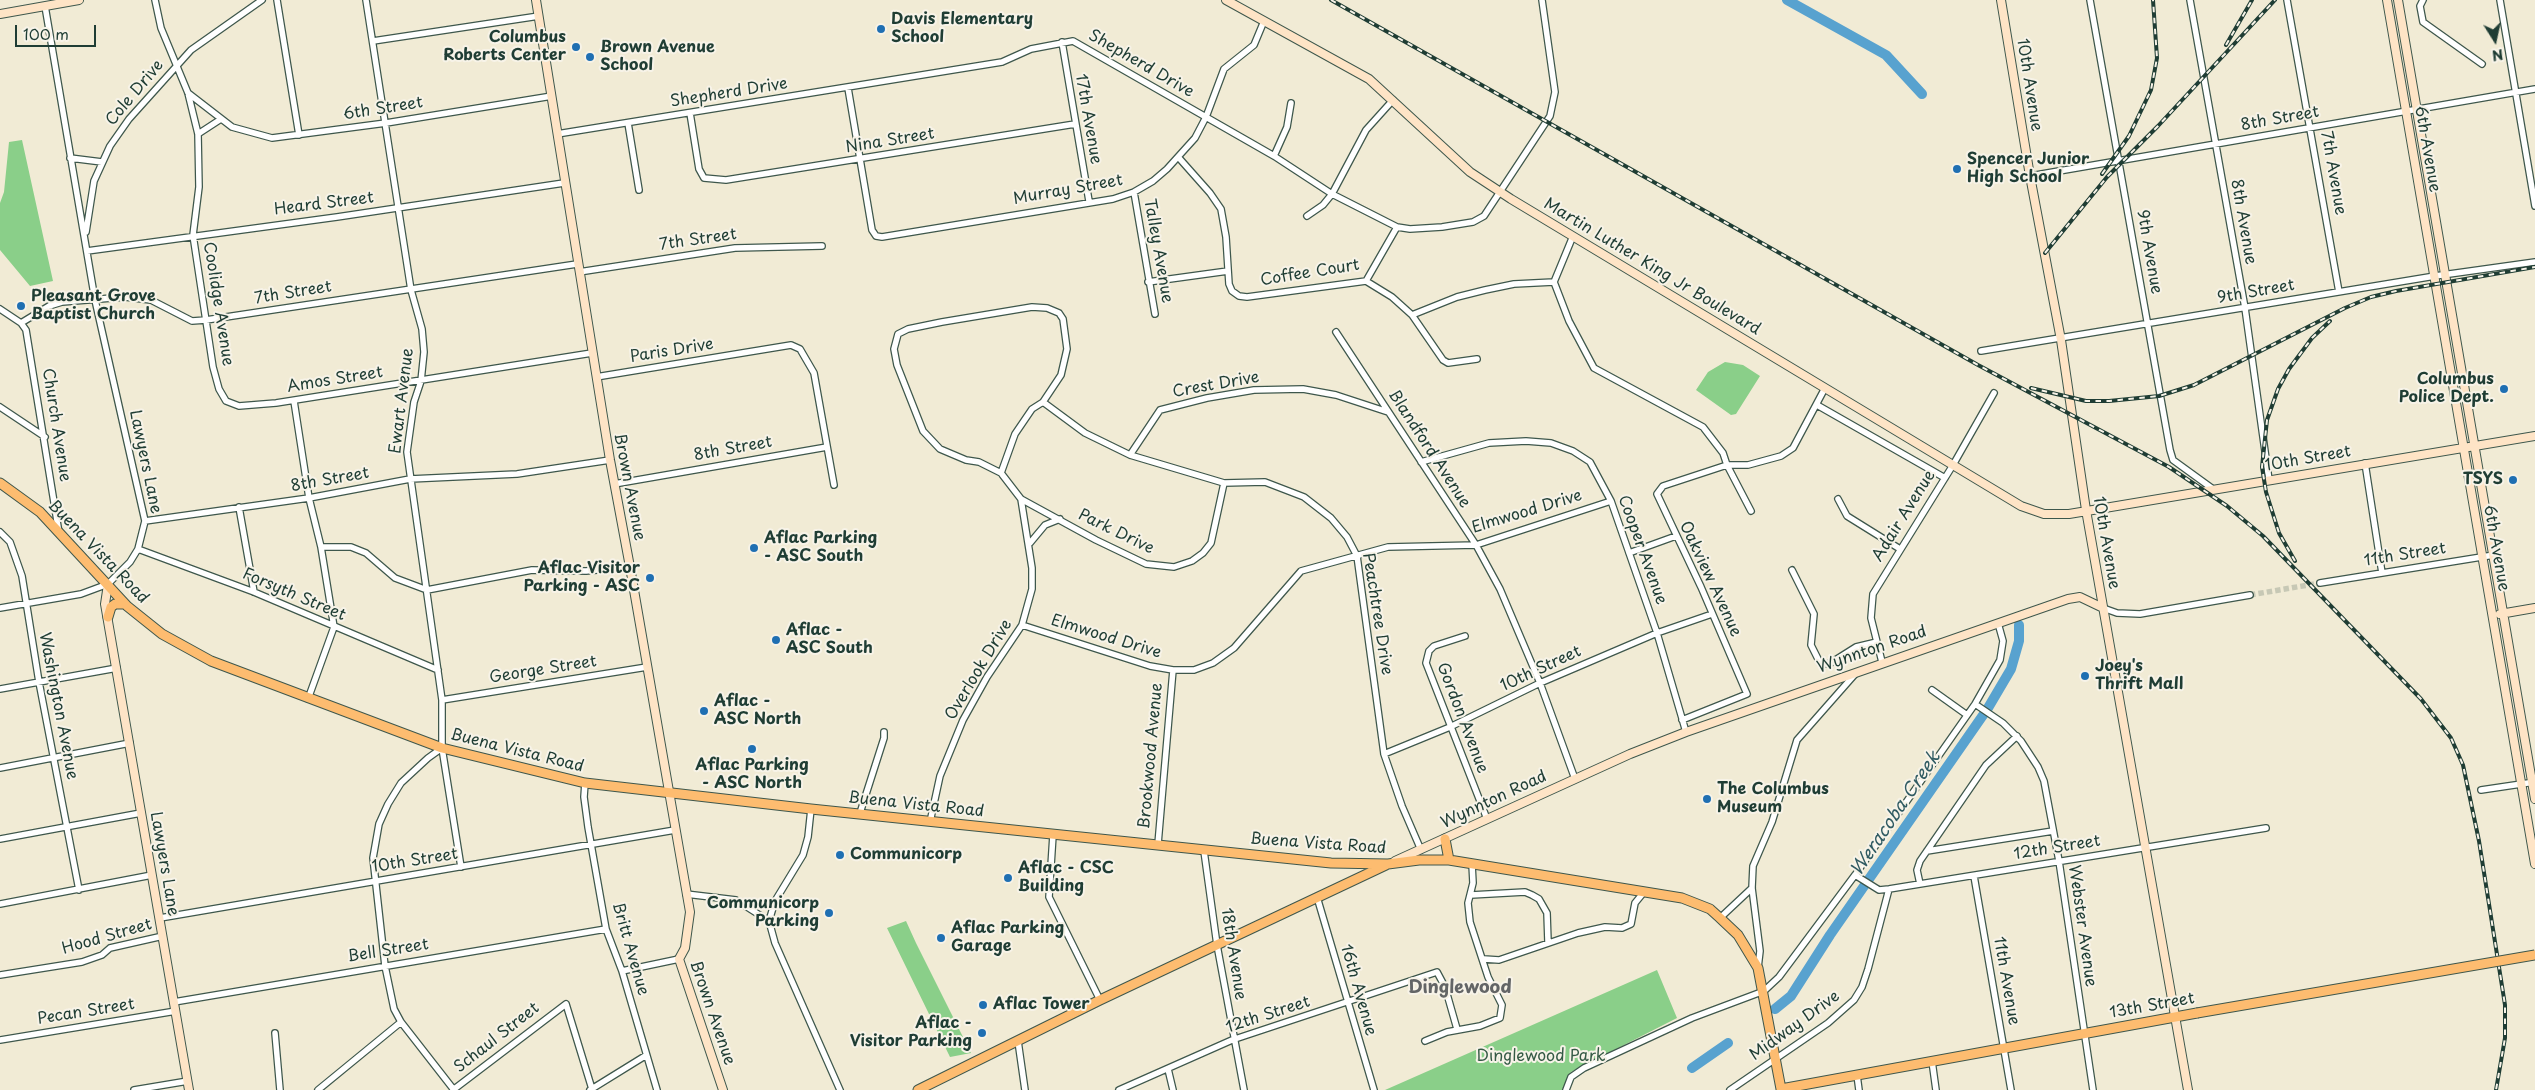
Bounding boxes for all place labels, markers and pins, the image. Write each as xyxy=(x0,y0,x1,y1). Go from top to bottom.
place label: Davis Elementary School xyxy=(891,10,1033,48)
marker: Davis Elementary School xyxy=(875,23,887,35)
place label: Columbus Roberts Center xyxy=(443,28,566,66)
place label: Brown Avenue School xyxy=(600,38,715,76)
marker: Columbus Roberts Center xyxy=(570,41,582,53)
marker: Brown Avenue School xyxy=(584,51,596,63)
place label: Spencer Junior High School xyxy=(1967,150,2089,188)
marker: Spencer Junior High School xyxy=(1951,163,1963,175)
place label: Pleasant Grove Baptist Church xyxy=(31,287,156,325)
marker: Pleasant Grove Baptist Church xyxy=(15,300,27,312)
place label: Columbus Police Dept. xyxy=(2399,370,2494,408)
marker: Columbus Police Dept. xyxy=(2498,383,2510,395)
place label: TSYS xyxy=(2463,470,2503,490)
marker: TSYS xyxy=(2507,474,2519,486)
place label: Aflac Parking - ASC South xyxy=(764,529,877,567)
marker: Aflac Parking - ASC South xyxy=(748,542,760,554)
place label: Aflac Visitor Parking - ASC xyxy=(524,559,640,597)
marker: Aflac Visitor Parking - ASC xyxy=(644,572,656,584)
place label: Aflac - ASC South xyxy=(786,621,873,659)
marker: Aflac - ASC South xyxy=(770,634,782,646)
place label: Joey's Thrift Mall xyxy=(2095,657,2183,695)
marker: Joey's Thrift Mall xyxy=(2079,670,2091,682)
place label: Aflac - ASC North xyxy=(714,692,801,730)
marker: Aflac - ASC North xyxy=(698,705,710,717)
marker: Aflac Parking - ASC North xyxy=(746,743,758,755)
place label: Aflac Parking - ASC North xyxy=(695,756,809,794)
place label: The Columbus Museum xyxy=(1717,780,1829,818)
marker: The Columbus Museum xyxy=(1701,793,1713,805)
place label: Communicorp xyxy=(850,845,962,865)
marker: Communicorp xyxy=(834,849,846,861)
place label: Aflac - CSC Building xyxy=(1018,859,1114,897)
marker: Aflac - CSC Building xyxy=(1002,872,1014,884)
place label: Communicorp Parking xyxy=(707,894,819,932)
marker: Communicorp Parking xyxy=(823,907,835,919)
place label: Aflac Parking Garage xyxy=(951,919,1064,957)
marker: Aflac Parking Garage xyxy=(935,932,947,944)
place label: Aflac Tower xyxy=(993,995,1090,1015)
marker: Aflac Tower xyxy=(977,999,989,1011)
place label: Aflac - Visitor Parking xyxy=(850,1014,972,1052)
marker: Aflac - Visitor Parking xyxy=(976,1027,988,1039)

